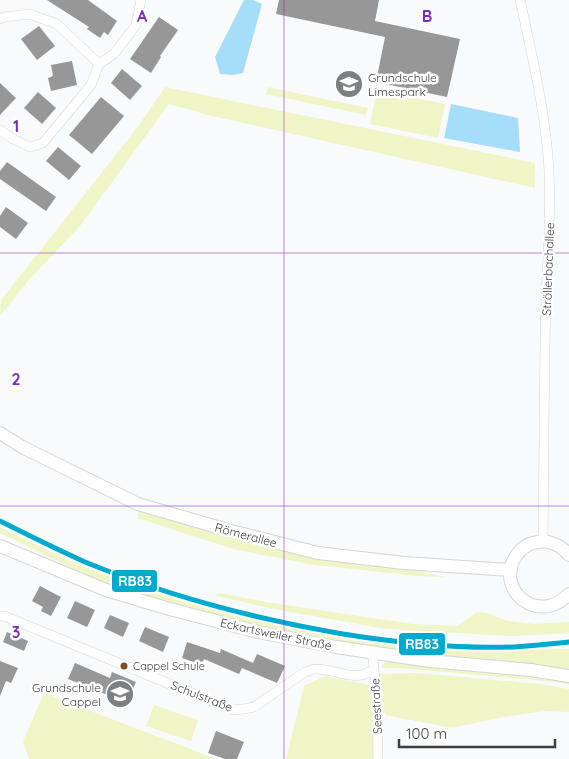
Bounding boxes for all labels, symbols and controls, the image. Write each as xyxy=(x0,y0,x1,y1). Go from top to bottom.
text: A xyxy=(137,6,148,26)
text: B xyxy=(422,6,432,26)
school or university icon: Grundschule Limespark xyxy=(334,69,364,99)
place label: Grundschule Limespark xyxy=(368,70,437,99)
text: 1 xyxy=(13,116,19,136)
street label: Ströllerbachallee xyxy=(539,222,557,316)
text: 2 xyxy=(11,369,21,389)
street label: Römerallee xyxy=(213,520,279,551)
line badge: RB83 xyxy=(111,569,158,593)
text: RB83 xyxy=(118,572,152,590)
street label: Eckartsweiler Straße xyxy=(219,615,333,653)
text: 3 xyxy=(12,622,20,642)
line badge: RB83 xyxy=(398,632,446,656)
text: RB83 xyxy=(405,635,439,653)
place label: Cappel Schule xyxy=(133,659,205,673)
marker: Cappel Schule xyxy=(119,661,129,671)
street label: Schulstraße xyxy=(169,677,235,715)
street label: Seestraße xyxy=(367,678,385,734)
school or university icon: Grundschule Cappel xyxy=(105,679,135,709)
place label: Grundschule Cappel xyxy=(32,680,101,709)
scale bar xyxy=(399,716,555,748)
text: 100 m xyxy=(406,724,447,743)

